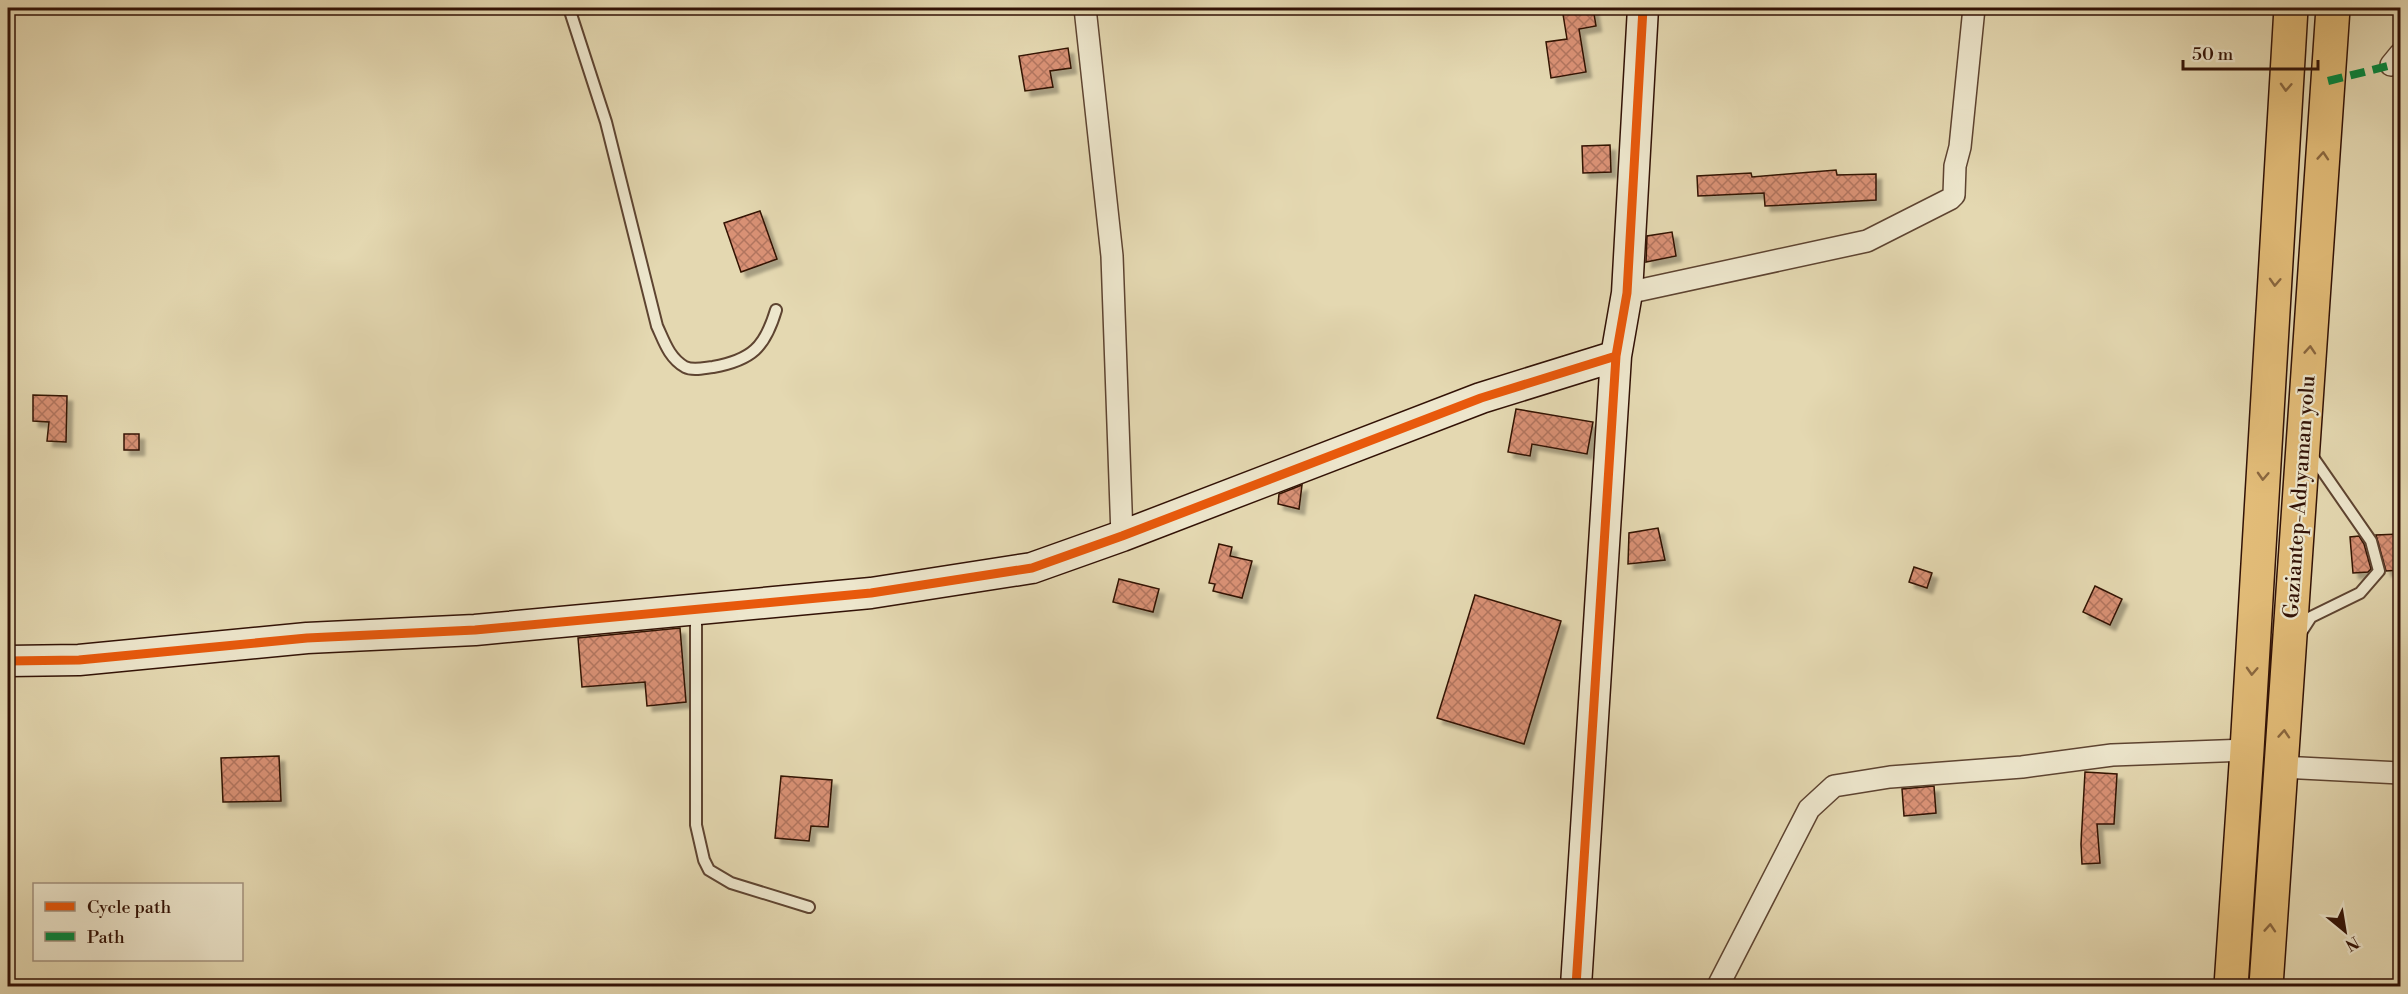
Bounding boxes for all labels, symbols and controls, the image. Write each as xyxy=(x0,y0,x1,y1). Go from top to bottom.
scale bar xyxy=(2183,33,2318,71)
text: 50 m xyxy=(2192,43,2234,66)
one-way arrow xyxy=(2280,82,2293,91)
one-way arrow xyxy=(2316,151,2329,160)
one-way arrow xyxy=(2268,277,2281,286)
one-way arrow xyxy=(2303,346,2316,355)
street label: Gaziantep-Adıyaman yolu xyxy=(2279,375,2321,619)
one-way arrow xyxy=(2257,472,2270,481)
one-way arrow xyxy=(2246,666,2259,675)
one-way arrow xyxy=(2277,729,2290,738)
legend xyxy=(33,883,243,961)
text: Cycle path xyxy=(87,896,171,919)
north arrow xyxy=(2315,901,2375,961)
one-way arrow xyxy=(2264,924,2277,933)
text: Path xyxy=(87,926,125,949)
text: N xyxy=(2341,931,2362,955)

